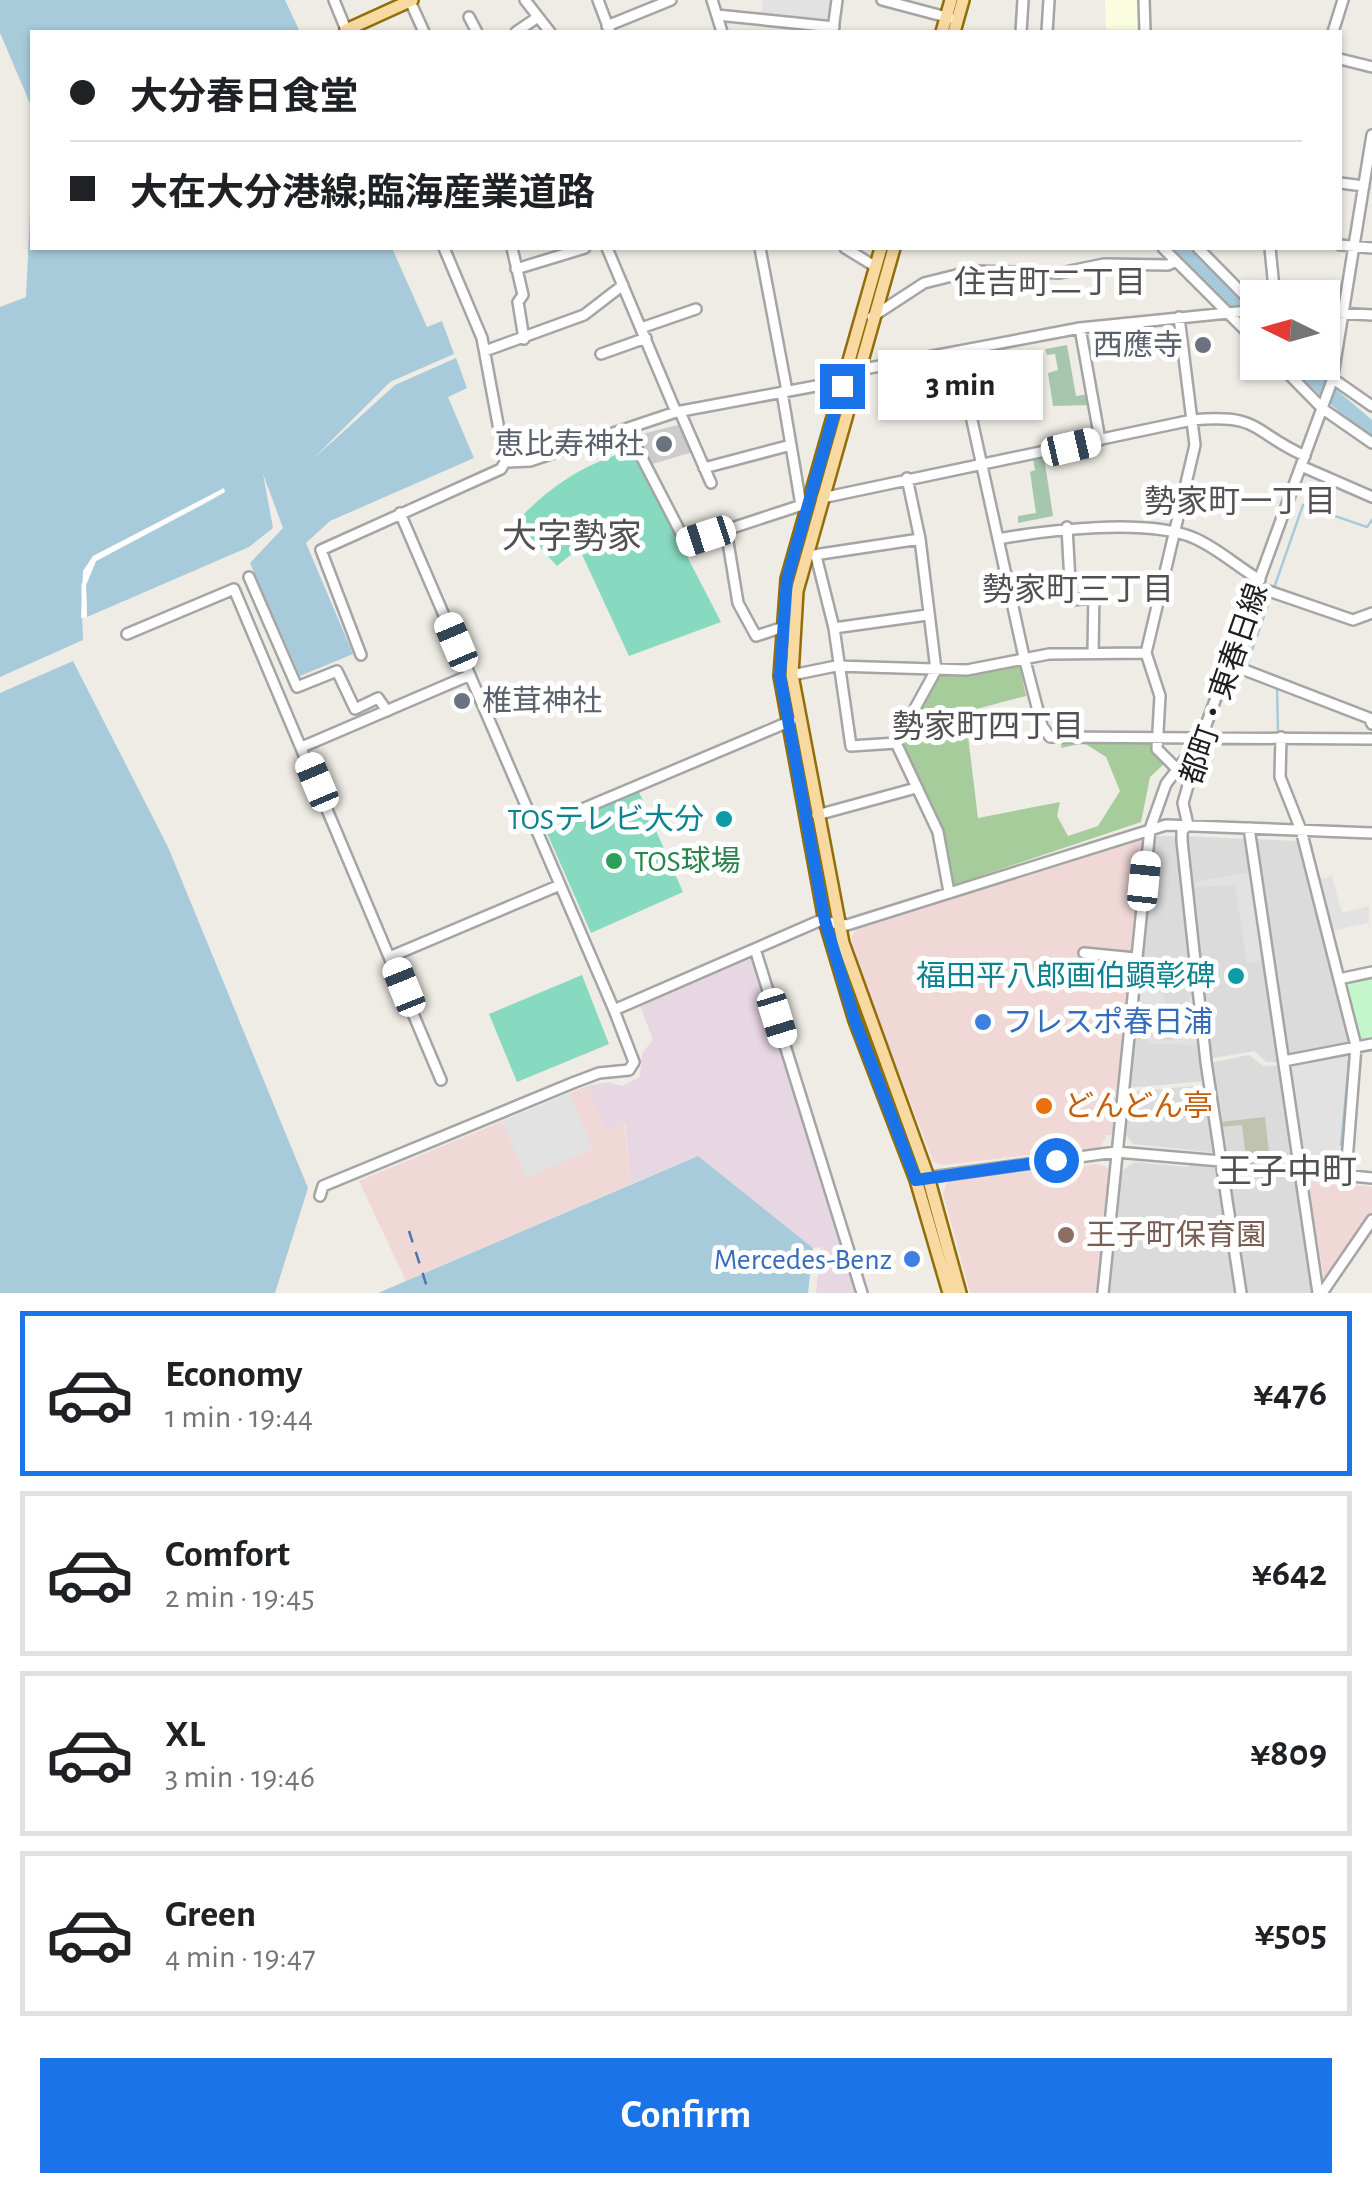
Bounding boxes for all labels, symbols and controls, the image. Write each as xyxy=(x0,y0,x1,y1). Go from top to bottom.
text: 大分春日食堂 xyxy=(130,79,358,117)
text: 大在大分港線;臨海産業道路 xyxy=(130,175,595,213)
district label: 住吉町二丁目 xyxy=(954,265,1146,299)
north arrow xyxy=(1240,280,1340,380)
map controls xyxy=(1240,280,1340,380)
place label: 西應寺 xyxy=(1093,329,1183,361)
marker: 西應寺 xyxy=(1192,334,1214,356)
callout: 3 min xyxy=(877,351,1042,421)
route end xyxy=(820,364,865,409)
text: 3 min xyxy=(926,369,995,401)
car xyxy=(1038,426,1104,468)
place label: 恵比寿神社 xyxy=(494,428,644,460)
marker: 恵比寿神社 xyxy=(653,433,675,455)
district label: 勢家町一丁目 xyxy=(1144,485,1336,518)
car xyxy=(673,512,739,560)
district label: 大字勢家 xyxy=(502,518,642,555)
district label: 勢家町三丁目 xyxy=(982,573,1174,606)
street label: 都町・東春日線 xyxy=(1175,580,1273,788)
car xyxy=(430,609,482,675)
place label: 椎茸神社 xyxy=(482,685,602,717)
marker: 椎茸神社 xyxy=(451,690,473,712)
district label: 勢家町四丁目 xyxy=(892,710,1084,743)
car xyxy=(291,749,343,815)
place label: TOSテレビ大分 xyxy=(507,804,704,835)
marker: TOSテレビ大分 xyxy=(713,808,735,830)
place label: TOS球場 xyxy=(634,845,741,877)
marker: TOS球場 xyxy=(603,850,625,872)
car xyxy=(1126,850,1162,912)
car xyxy=(379,954,429,1020)
place label: 福田平八郎画伯顕彰碑 xyxy=(916,960,1216,992)
marker: 福田平八郎画伯顕彰碑 xyxy=(1225,965,1247,987)
car xyxy=(754,985,800,1051)
place label: フレスポ春日浦 xyxy=(1003,1006,1213,1038)
marker: フレスポ春日浦 xyxy=(972,1011,994,1033)
place label: どんどん亭 xyxy=(1064,1090,1213,1122)
marker: どんどん亭 xyxy=(1033,1095,1055,1117)
route start xyxy=(1034,1138,1079,1183)
district label: 王子中町 xyxy=(1217,1153,1357,1190)
place label: 王子町保育園 xyxy=(1086,1219,1266,1251)
marker: 王子町保育園 xyxy=(1055,1224,1077,1246)
place label: Mercedes-Benz xyxy=(714,1245,892,1275)
marker: Mercedes-Benz xyxy=(901,1248,923,1270)
icon: car xyxy=(45,1349,135,1439)
text: Economy xyxy=(165,1356,303,1394)
text: ¥476 xyxy=(1253,1375,1327,1413)
text: 1 min · 19:44 xyxy=(165,1401,313,1433)
icon: car xyxy=(45,1529,135,1619)
text: Comfort xyxy=(165,1536,290,1574)
text: ¥642 xyxy=(1252,1555,1327,1593)
text: 2 min · 19:45 xyxy=(165,1581,315,1613)
icon: car xyxy=(45,1709,135,1799)
text: XL xyxy=(165,1716,205,1754)
text: ¥809 xyxy=(1250,1735,1327,1773)
text: 3 min · 19:46 xyxy=(165,1761,315,1793)
icon: car xyxy=(45,1889,135,1979)
text: Green xyxy=(165,1896,256,1934)
text: ¥505 xyxy=(1254,1915,1327,1953)
text: 4 min · 19:47 xyxy=(165,1941,316,1973)
button: Confirm xyxy=(40,2058,1332,2173)

